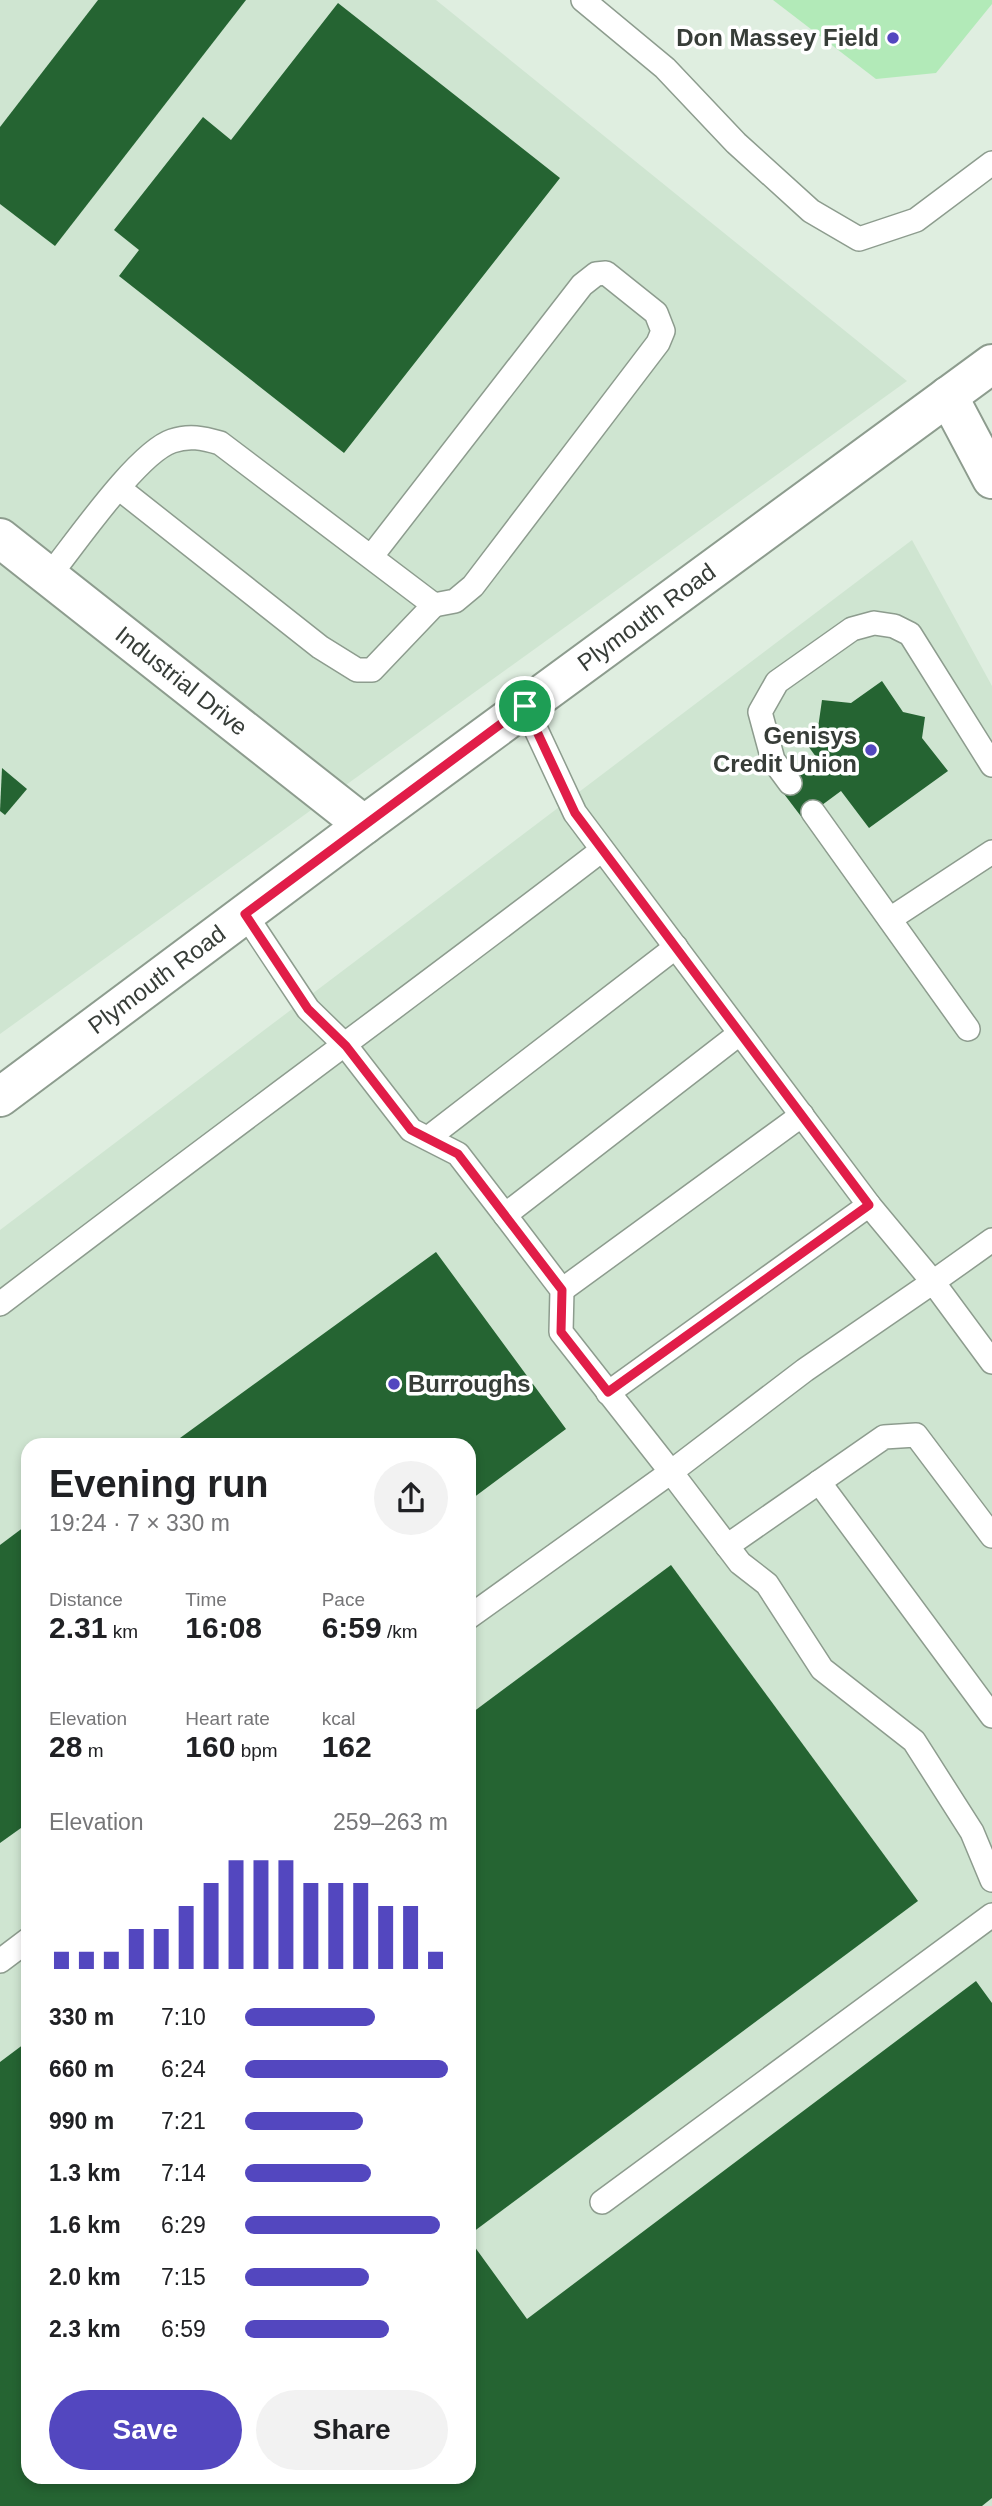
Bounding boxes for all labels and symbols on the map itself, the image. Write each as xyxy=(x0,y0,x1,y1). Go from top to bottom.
place label: Don Massey Field xyxy=(676,24,879,51)
marker: Don Massey Field xyxy=(885,30,901,46)
street label: Plymouth Road xyxy=(572,558,721,677)
street label: Industrial Drive xyxy=(110,620,253,741)
pin xyxy=(495,676,555,736)
place label: Genisys Credit Union xyxy=(713,722,857,777)
marker: Genisys Credit Union xyxy=(863,742,879,758)
street label: Plymouth Road xyxy=(83,919,231,1039)
place label: Burroughs xyxy=(408,1370,531,1397)
marker: Burroughs xyxy=(386,1376,402,1392)

